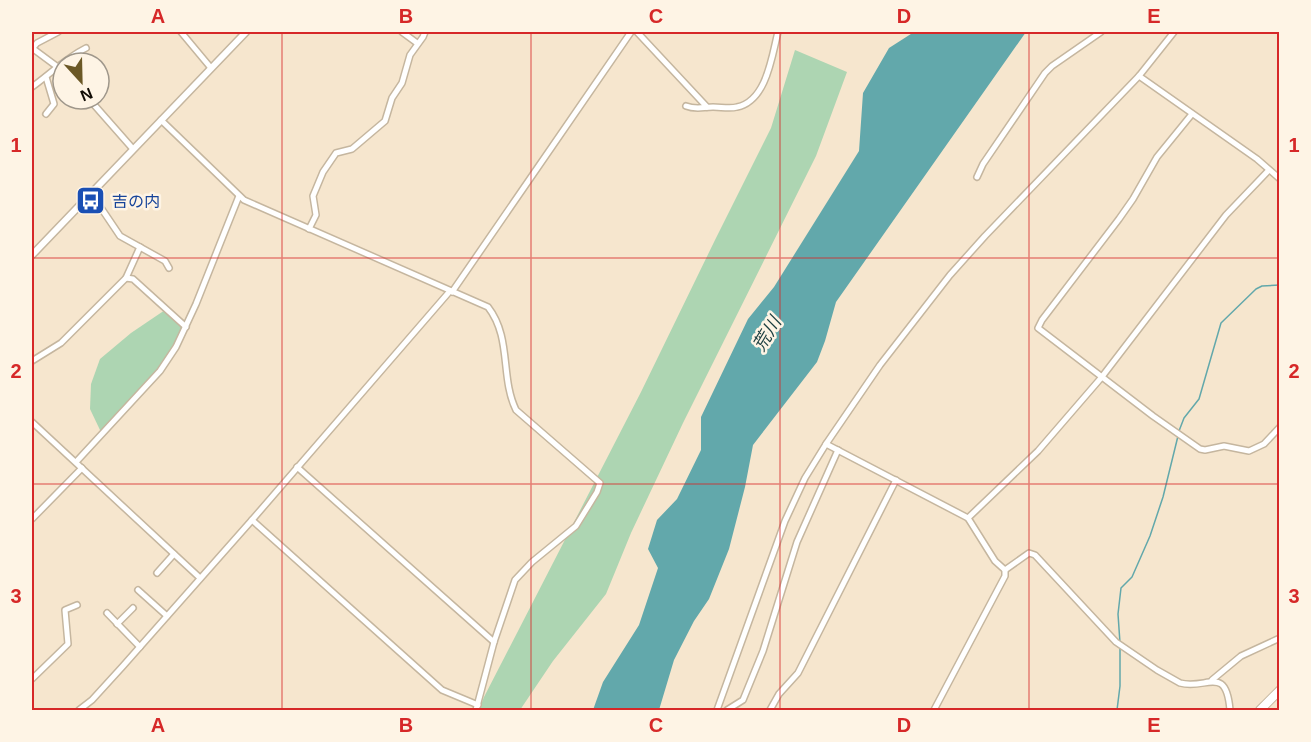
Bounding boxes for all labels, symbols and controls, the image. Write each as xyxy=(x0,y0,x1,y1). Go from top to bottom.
text: A xyxy=(151,5,165,27)
text: B xyxy=(399,5,413,27)
text: C xyxy=(649,5,663,27)
text: D xyxy=(897,5,911,27)
text: E xyxy=(1147,5,1161,27)
north arrow xyxy=(51,51,111,111)
text: N xyxy=(78,84,95,104)
text: 1 xyxy=(10,134,22,156)
text: 1 xyxy=(1288,134,1300,156)
bus stop icon: 吉の内 xyxy=(75,185,107,217)
place label: 吉の内 xyxy=(112,193,160,210)
water label: 荒川 xyxy=(749,312,786,355)
text: 2 xyxy=(10,360,22,382)
text: 2 xyxy=(1288,360,1300,382)
text: 3 xyxy=(10,585,22,607)
text: 3 xyxy=(1288,585,1300,607)
text: A xyxy=(151,714,165,736)
text: B xyxy=(399,714,413,736)
text: C xyxy=(649,714,663,736)
text: D xyxy=(897,714,911,736)
text: E xyxy=(1147,714,1161,736)

